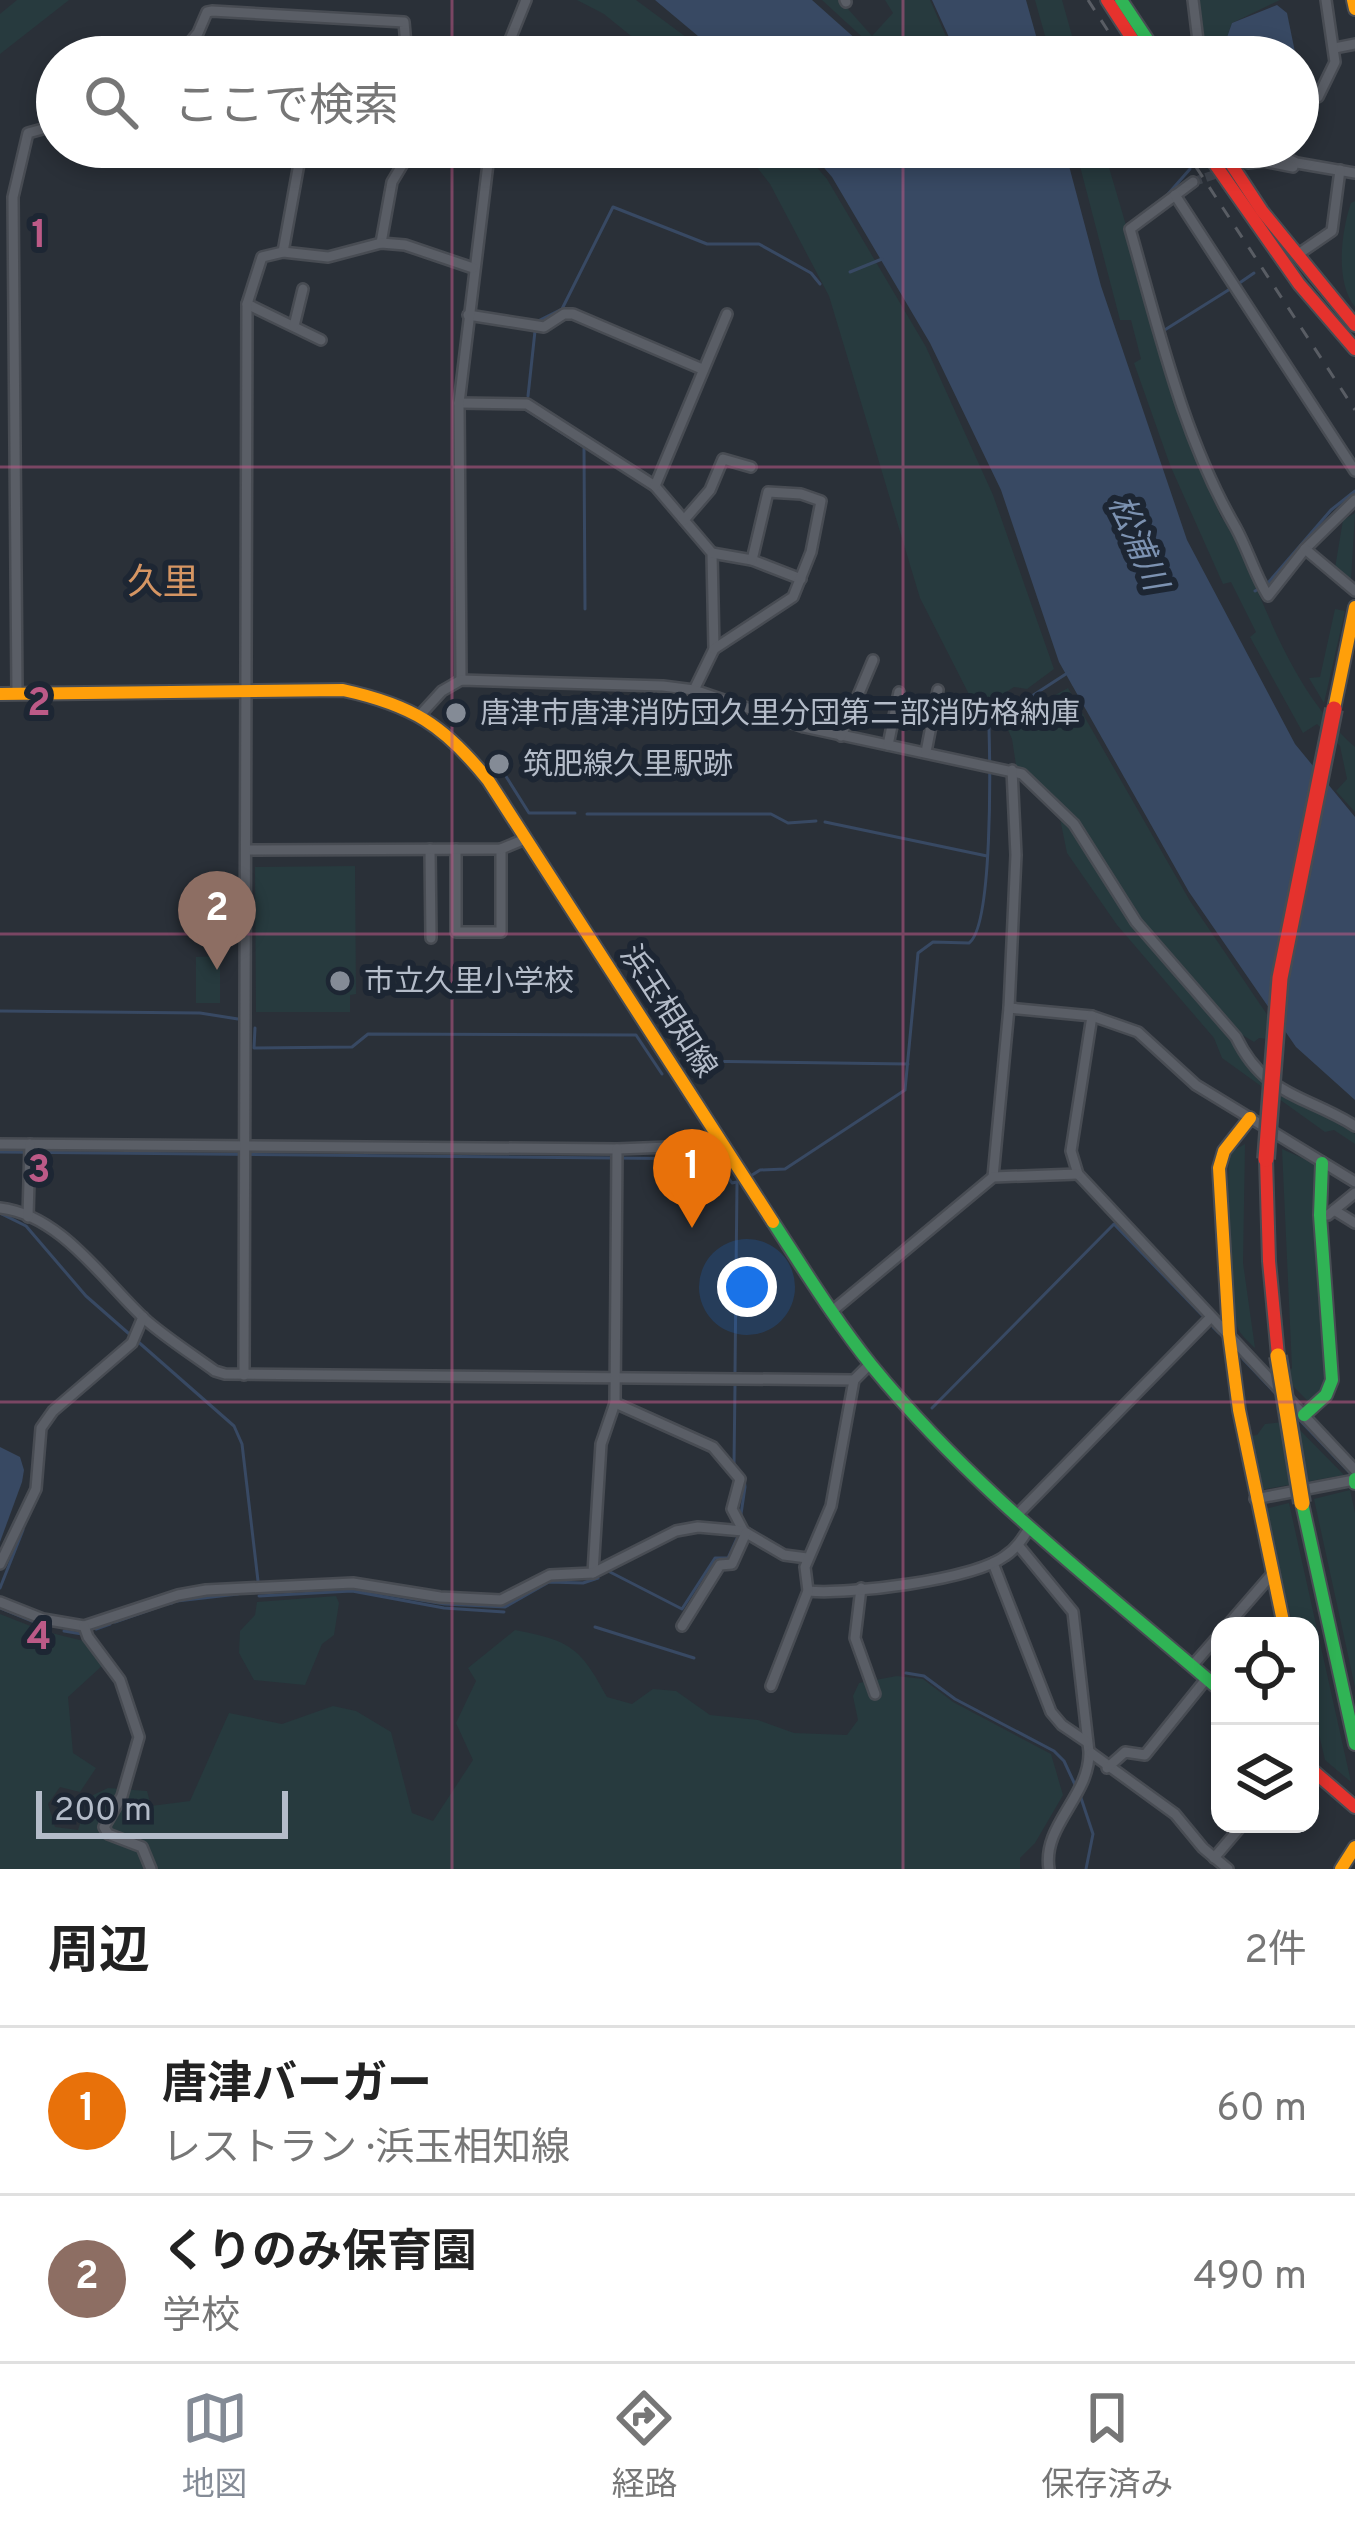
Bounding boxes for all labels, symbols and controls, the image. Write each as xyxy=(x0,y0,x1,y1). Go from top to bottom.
search box xyxy=(36,36,1319,168)
icon: search xyxy=(78,69,144,135)
text: ここで検索 xyxy=(174,80,399,137)
text: 1 xyxy=(31,213,47,262)
water label: 松浦川 xyxy=(1097,490,1175,600)
district label: 久里 xyxy=(127,562,199,608)
text: 2 xyxy=(27,681,51,730)
place label: 唐津市唐津消防団久里分団第二部消防格納庫 xyxy=(480,697,1080,734)
marker: 唐津市唐津消防団久里分団第二部消防格納庫 xyxy=(443,700,469,726)
place label: 筑肥線久里駅跡 xyxy=(523,748,733,785)
marker: 筑肥線久里駅跡 xyxy=(486,751,512,777)
pin: 2 xyxy=(178,871,256,970)
street label: 浜玉相知線 xyxy=(611,939,723,1085)
place label: 市立久里小学校 xyxy=(364,965,574,1002)
marker: 市立久里小学校 xyxy=(327,968,353,994)
pin: 1 xyxy=(653,1129,731,1228)
text: 3 xyxy=(27,1148,51,1197)
your location xyxy=(717,1257,777,1317)
text: 4 xyxy=(26,1615,52,1664)
map controls xyxy=(1211,1617,1319,1833)
button: locate xyxy=(1211,1617,1319,1725)
button: layers xyxy=(1211,1725,1319,1833)
scale bar xyxy=(36,1785,288,1838)
text: 200 m xyxy=(54,1791,152,1833)
text: 周辺 xyxy=(48,1922,150,1987)
text: 2件 xyxy=(1244,1928,1307,1977)
text: 唐津バーガー xyxy=(162,2058,432,2115)
text: 1 xyxy=(79,2086,95,2135)
text: 60 m xyxy=(1216,2086,1307,2135)
text: レストラン · 浜玉相知線 xyxy=(162,2126,570,2175)
text: くりのみ保育園 xyxy=(162,2226,477,2283)
text: 2 xyxy=(75,2254,99,2303)
text: 490 m xyxy=(1193,2254,1307,2303)
text: 学校 xyxy=(162,2294,240,2343)
tab: 地図 xyxy=(182,2385,248,2508)
tab: 経路 xyxy=(611,2385,677,2508)
tab: 保存済み xyxy=(1041,2385,1173,2508)

